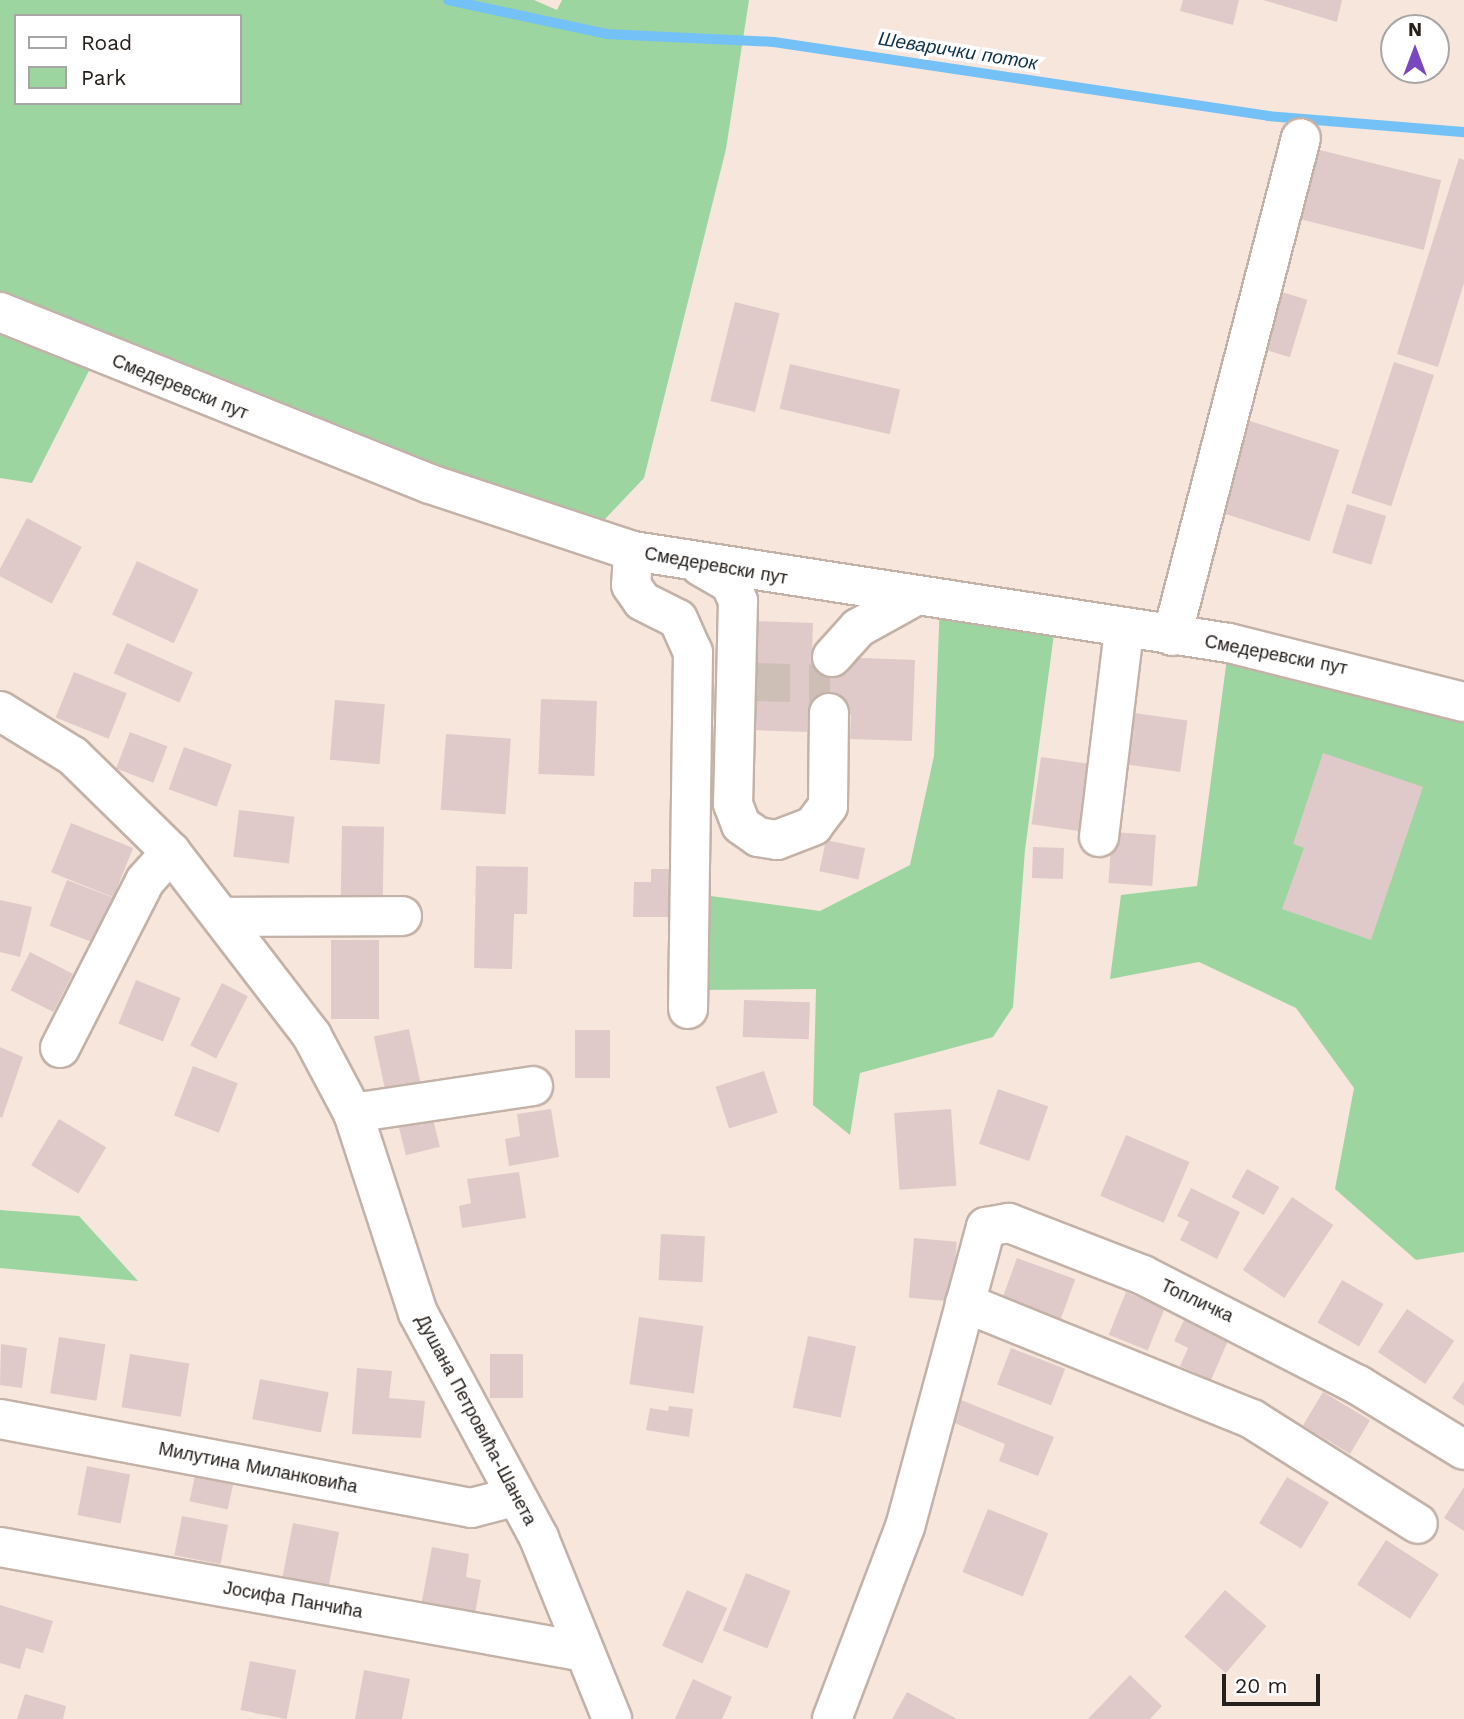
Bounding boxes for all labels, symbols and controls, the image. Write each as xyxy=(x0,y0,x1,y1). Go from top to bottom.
legend xyxy=(14,14,242,105)
north arrow xyxy=(1380,14,1450,84)
text: N xyxy=(1408,18,1422,41)
water label: Шеварички поток xyxy=(877,27,1039,75)
text: Road xyxy=(81,30,132,55)
text: Park xyxy=(81,65,126,90)
street label: Смедеревски пут xyxy=(109,350,251,424)
street label: Смедеревски пут xyxy=(643,543,789,589)
street label: Смедеревски пут xyxy=(1203,631,1349,679)
street label: Топличка xyxy=(1157,1275,1237,1327)
street label: Душана Петровића-Шанета xyxy=(411,1311,541,1529)
street label: Милутина Миланковића xyxy=(157,1438,359,1498)
street label: Јосифа Панчића xyxy=(222,1577,364,1623)
scale bar xyxy=(1226,1660,1324,1704)
text: 20 m xyxy=(1235,1673,1287,1698)

